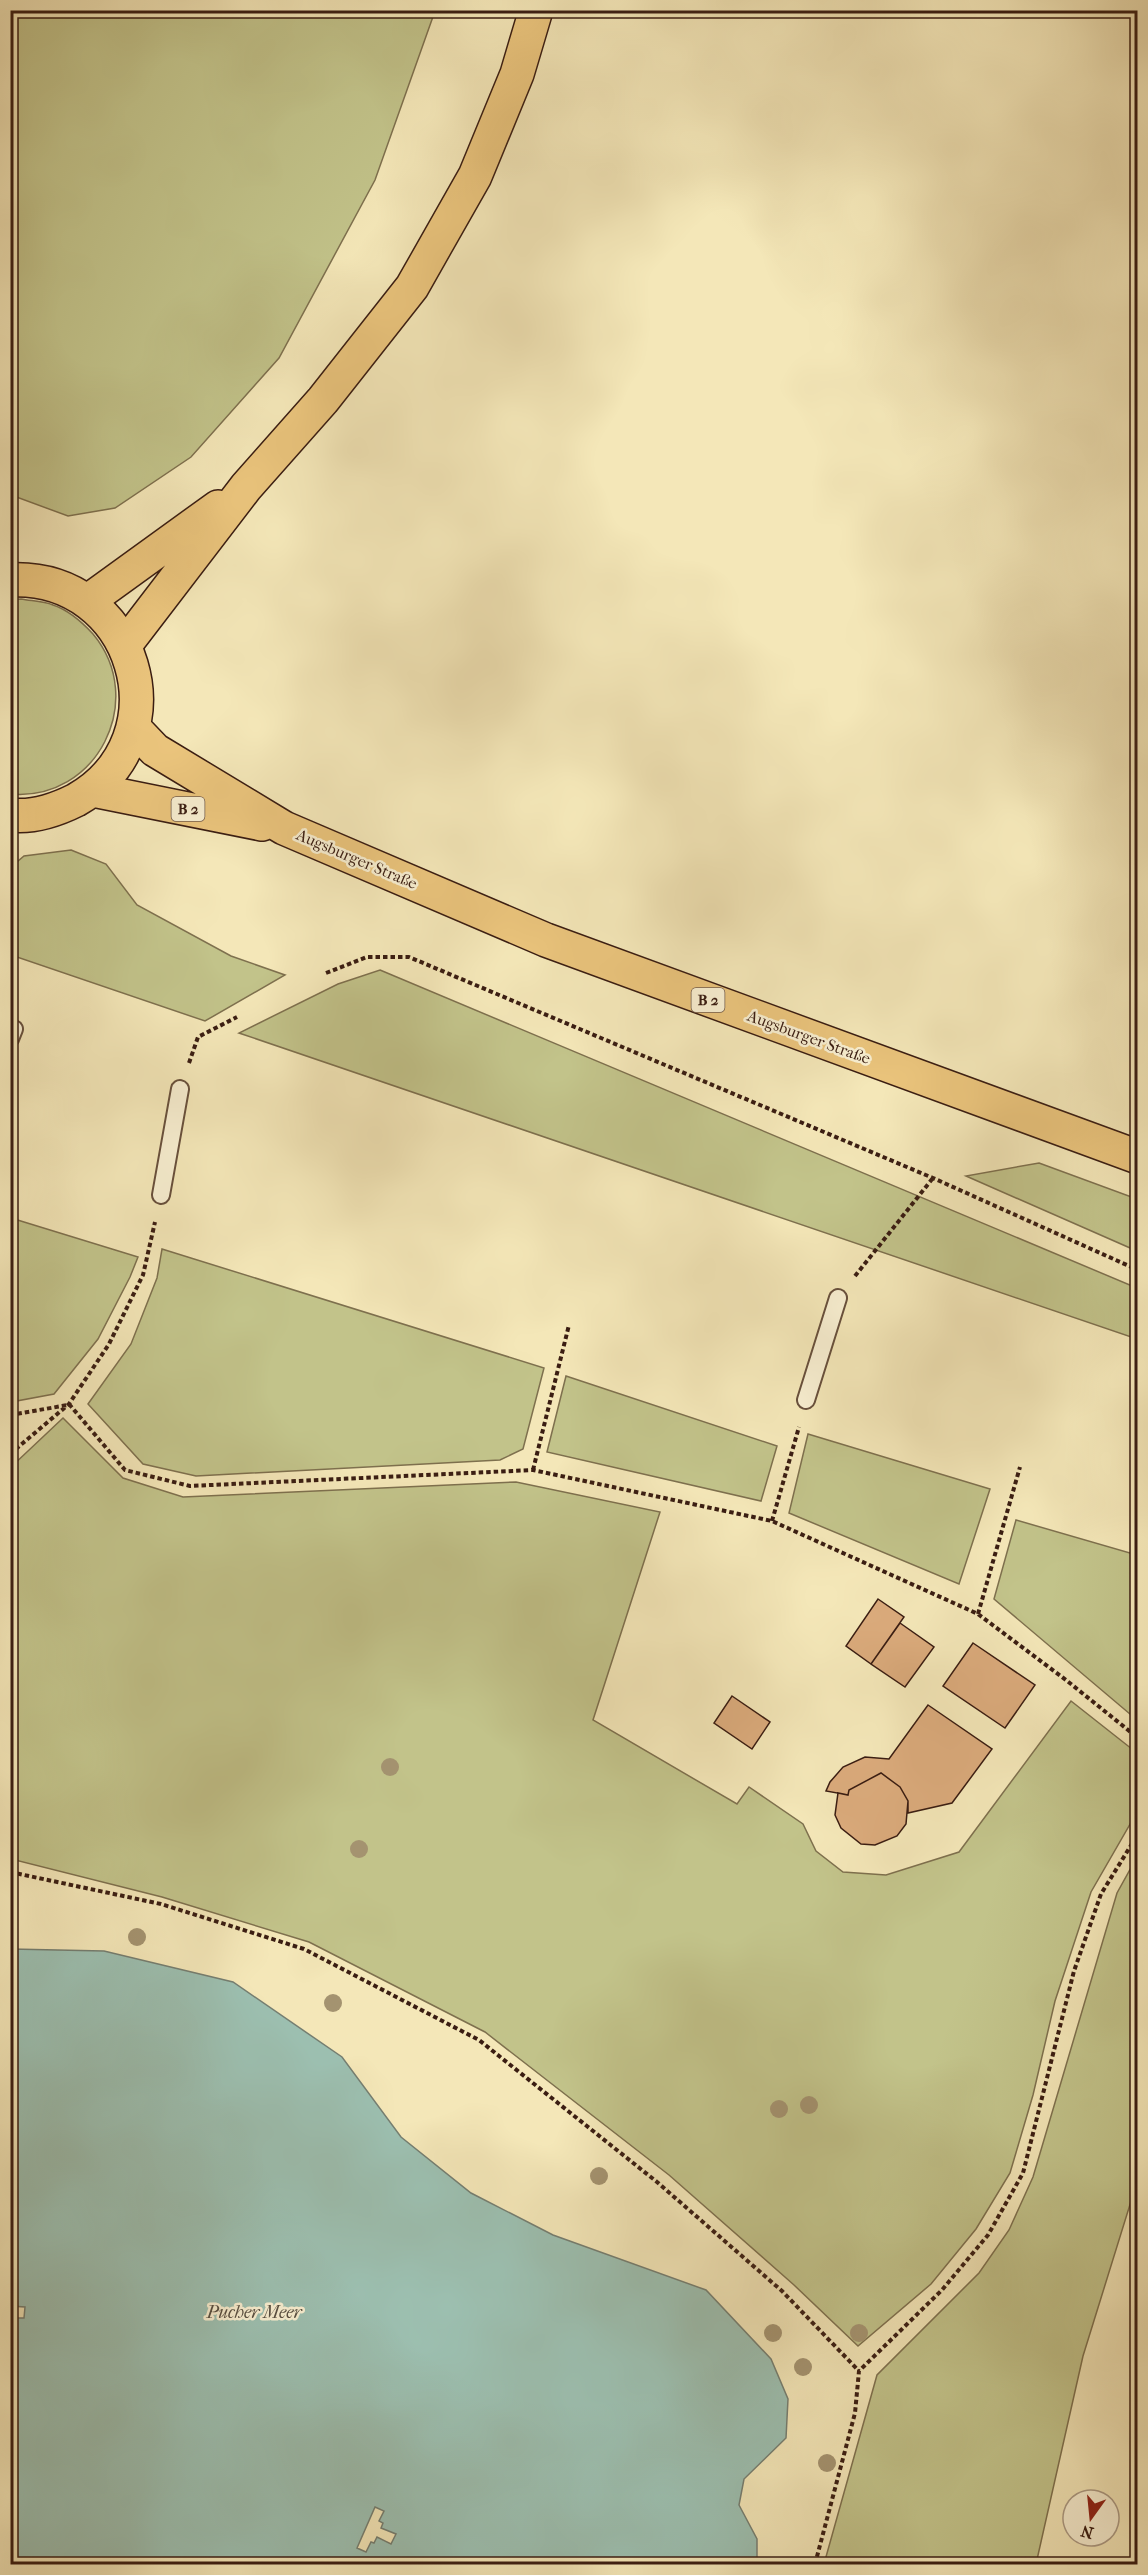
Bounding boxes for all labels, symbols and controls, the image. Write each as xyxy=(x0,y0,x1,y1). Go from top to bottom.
road number: B 2 xyxy=(172,797,204,821)
street label: Augsburger Straße xyxy=(293,825,420,893)
road number: B 2 xyxy=(692,988,724,1012)
street label: Augsburger Straße xyxy=(744,1006,873,1068)
water label: Pucher Meer xyxy=(205,2302,304,2323)
north arrow xyxy=(1061,2488,1121,2548)
text: N xyxy=(1078,2521,1096,2543)

